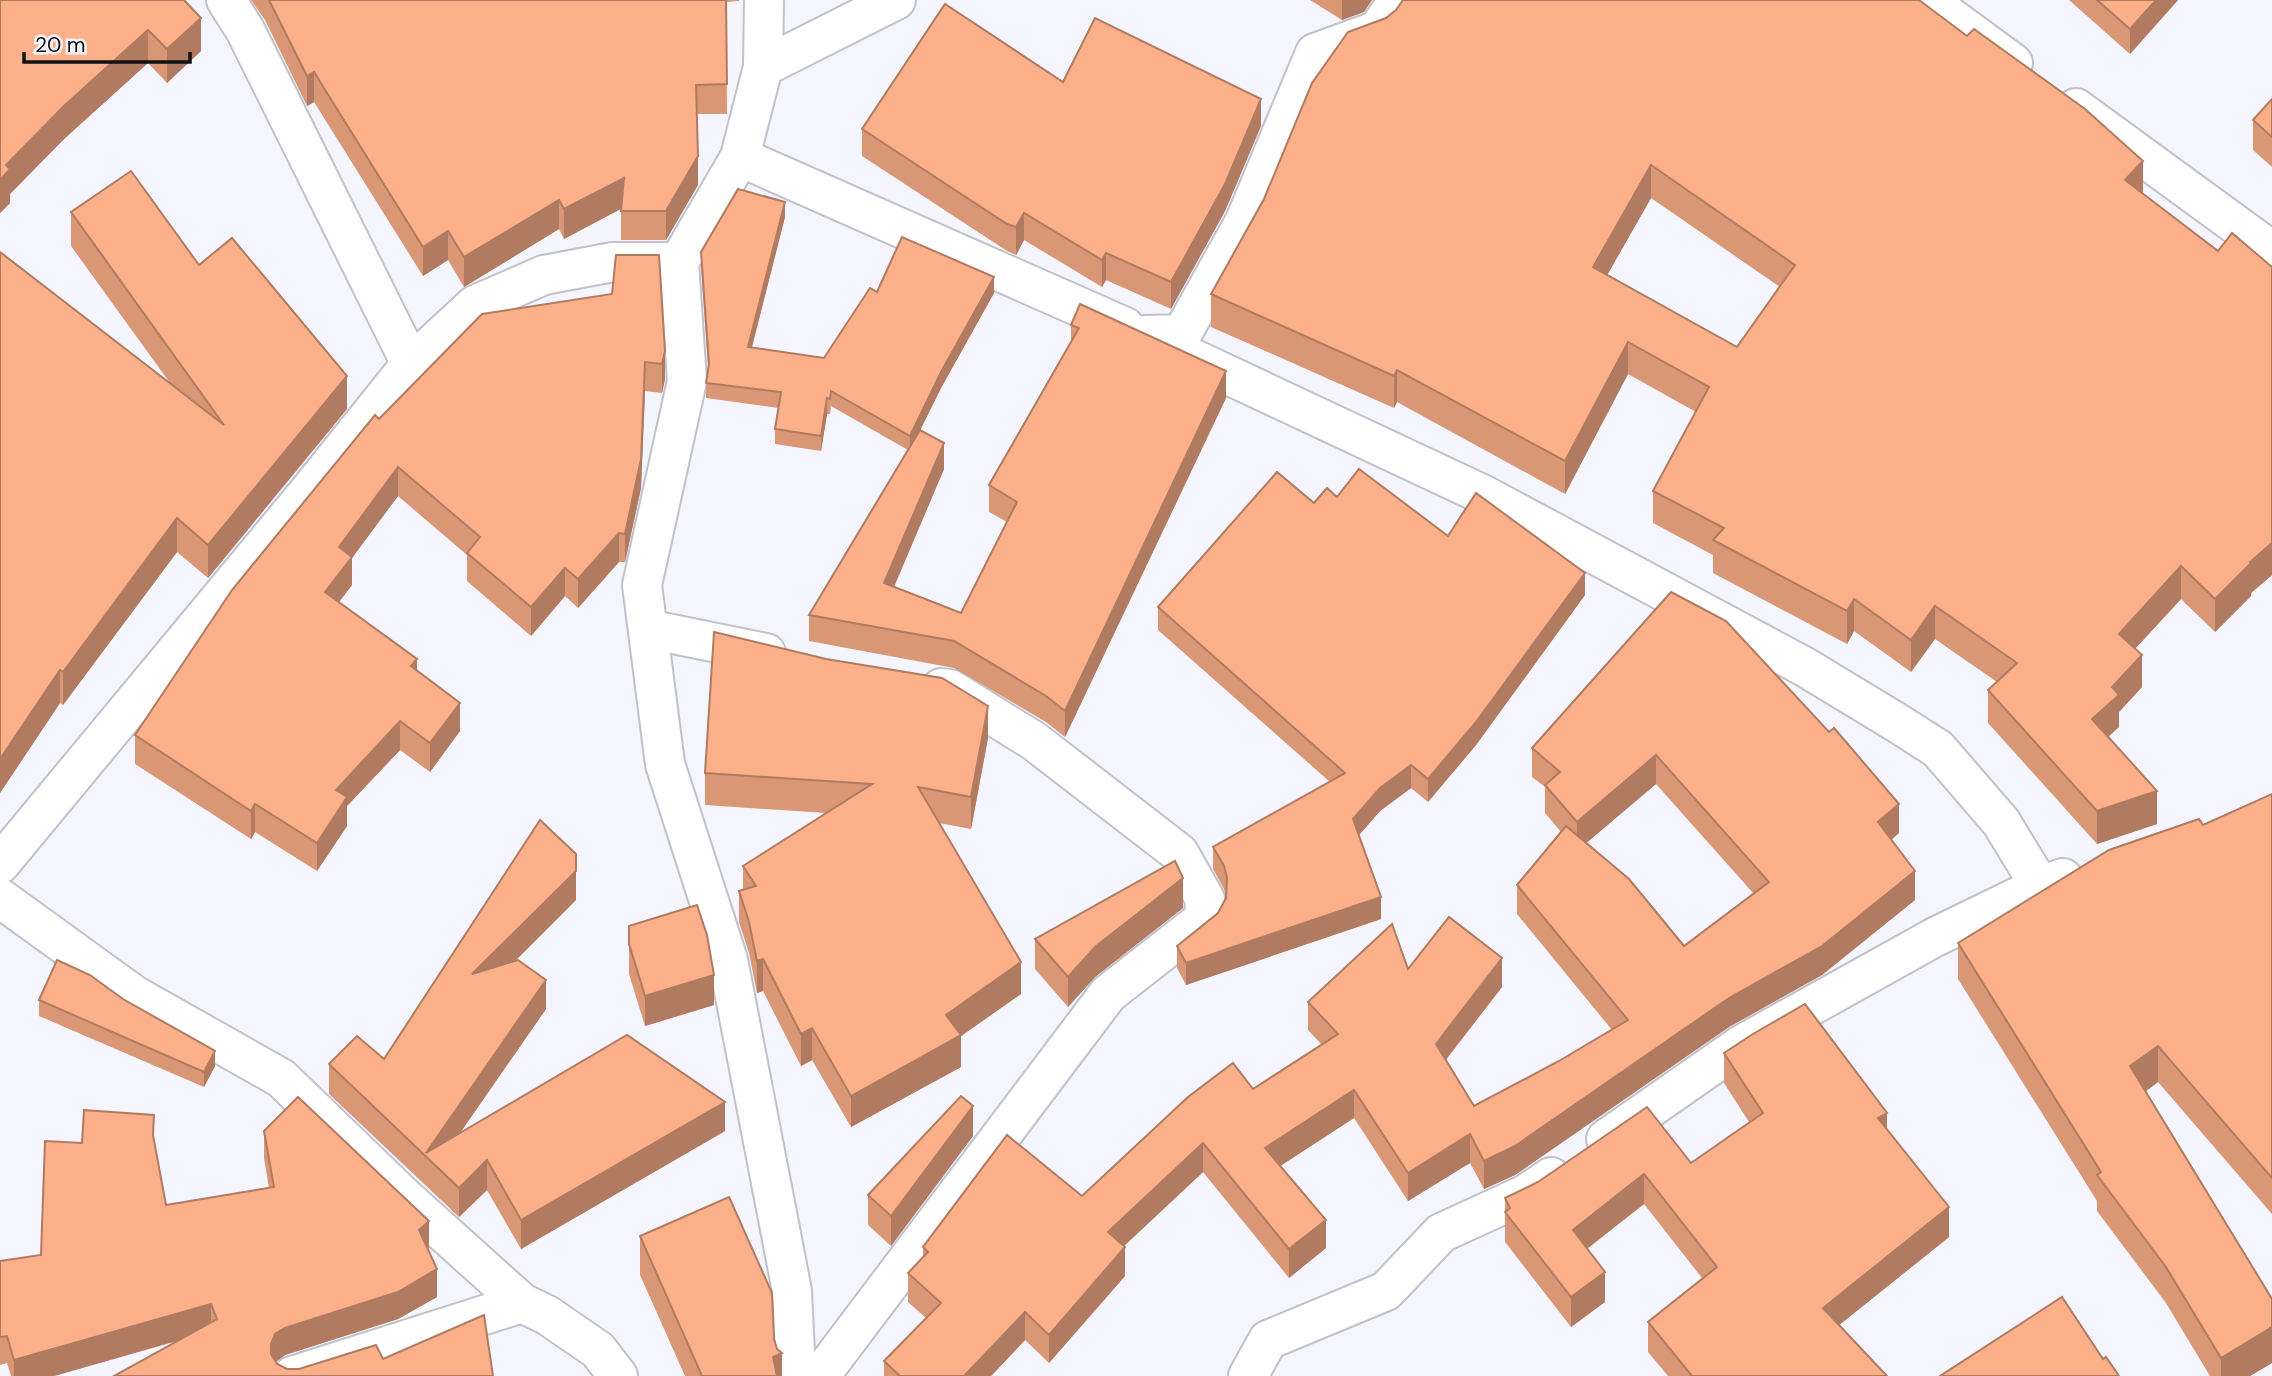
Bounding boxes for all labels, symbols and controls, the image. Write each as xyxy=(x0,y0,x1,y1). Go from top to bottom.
scale bar xyxy=(24,21,191,65)
text: 20 m xyxy=(35,31,86,59)

